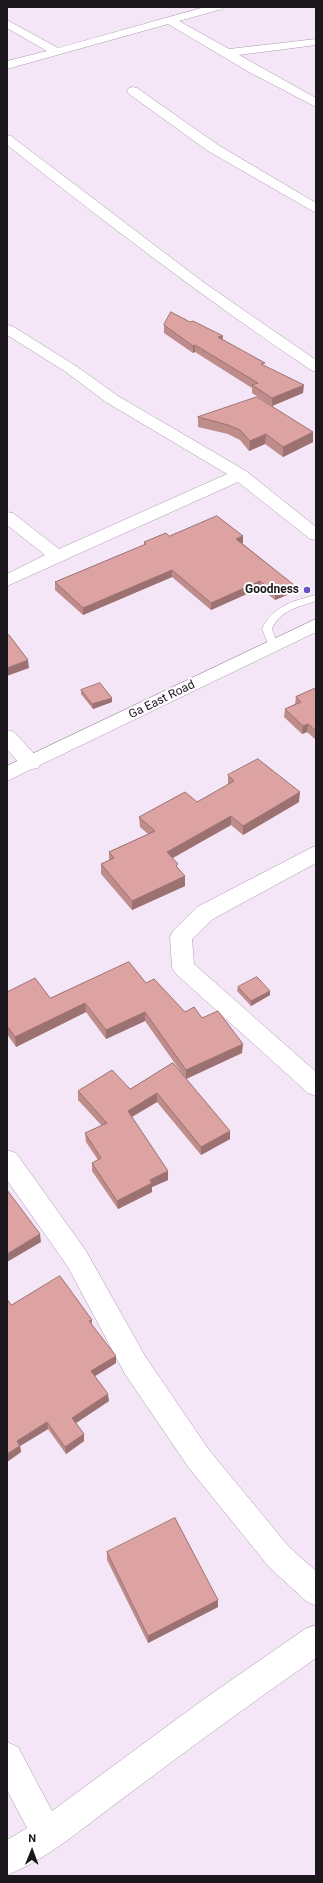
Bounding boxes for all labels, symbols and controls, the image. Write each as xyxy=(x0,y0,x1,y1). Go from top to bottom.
place label: Goodness xyxy=(245,583,299,597)
marker: Goodness xyxy=(302,585,312,595)
street label: Ga East Road xyxy=(127,678,197,722)
north arrow xyxy=(12,1831,52,1871)
text: N xyxy=(28,1832,36,1845)

